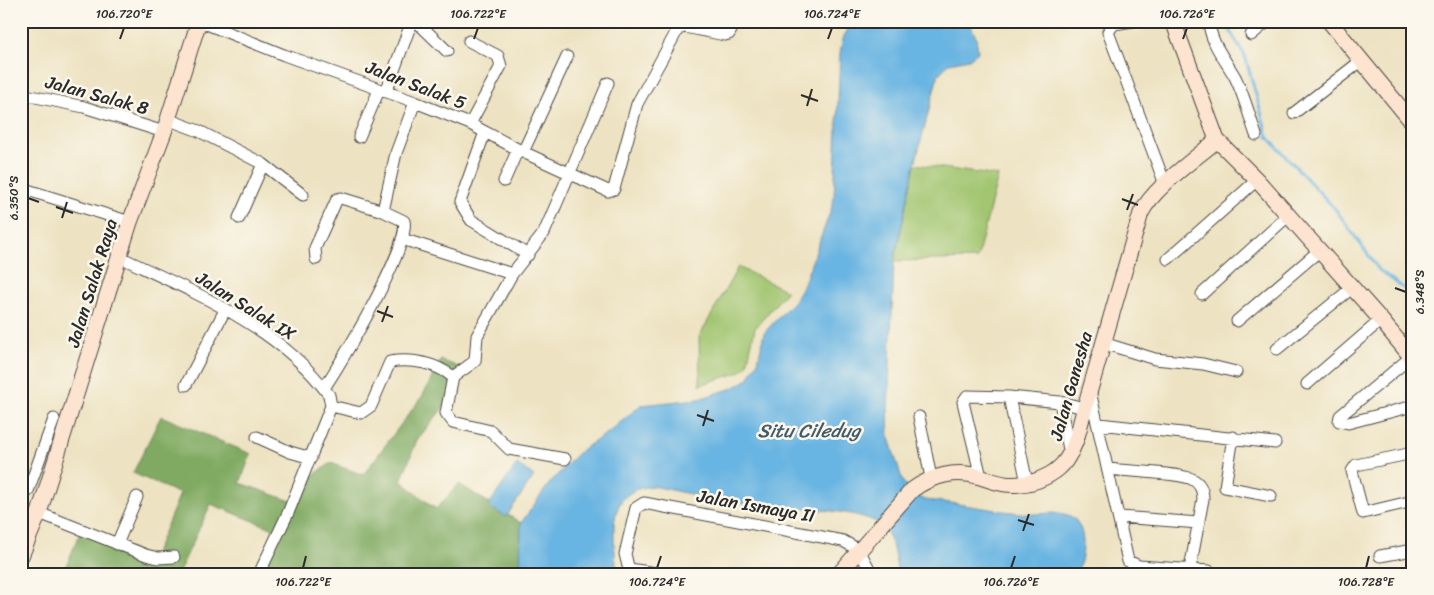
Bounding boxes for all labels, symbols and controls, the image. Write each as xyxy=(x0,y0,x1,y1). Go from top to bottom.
text: 106.720°E xyxy=(96,3,153,25)
text: 106.722°E xyxy=(450,3,507,25)
text: 106.724°E xyxy=(804,3,861,25)
text: 106.726°E xyxy=(1159,3,1216,25)
street label: Jalan Salak 5 xyxy=(360,51,471,119)
street label: Jalan Salak 8 xyxy=(41,66,152,124)
text: 6.350°S xyxy=(3,175,25,220)
street label: Jalan Salak Raya xyxy=(57,215,127,352)
street label: Jalan Salak IX xyxy=(188,262,303,350)
text: 6.348°S xyxy=(1409,269,1431,314)
street label: Jalan Ganesha xyxy=(1040,327,1102,445)
water label: Situ Ciledug xyxy=(758,414,862,447)
street label: Jalan Ismaya II xyxy=(694,480,818,532)
text: 106.722°E xyxy=(275,571,332,593)
text: 106.724°E xyxy=(629,571,686,593)
text: 106.726°E xyxy=(983,571,1040,593)
text: 106.728°E xyxy=(1338,571,1395,593)

